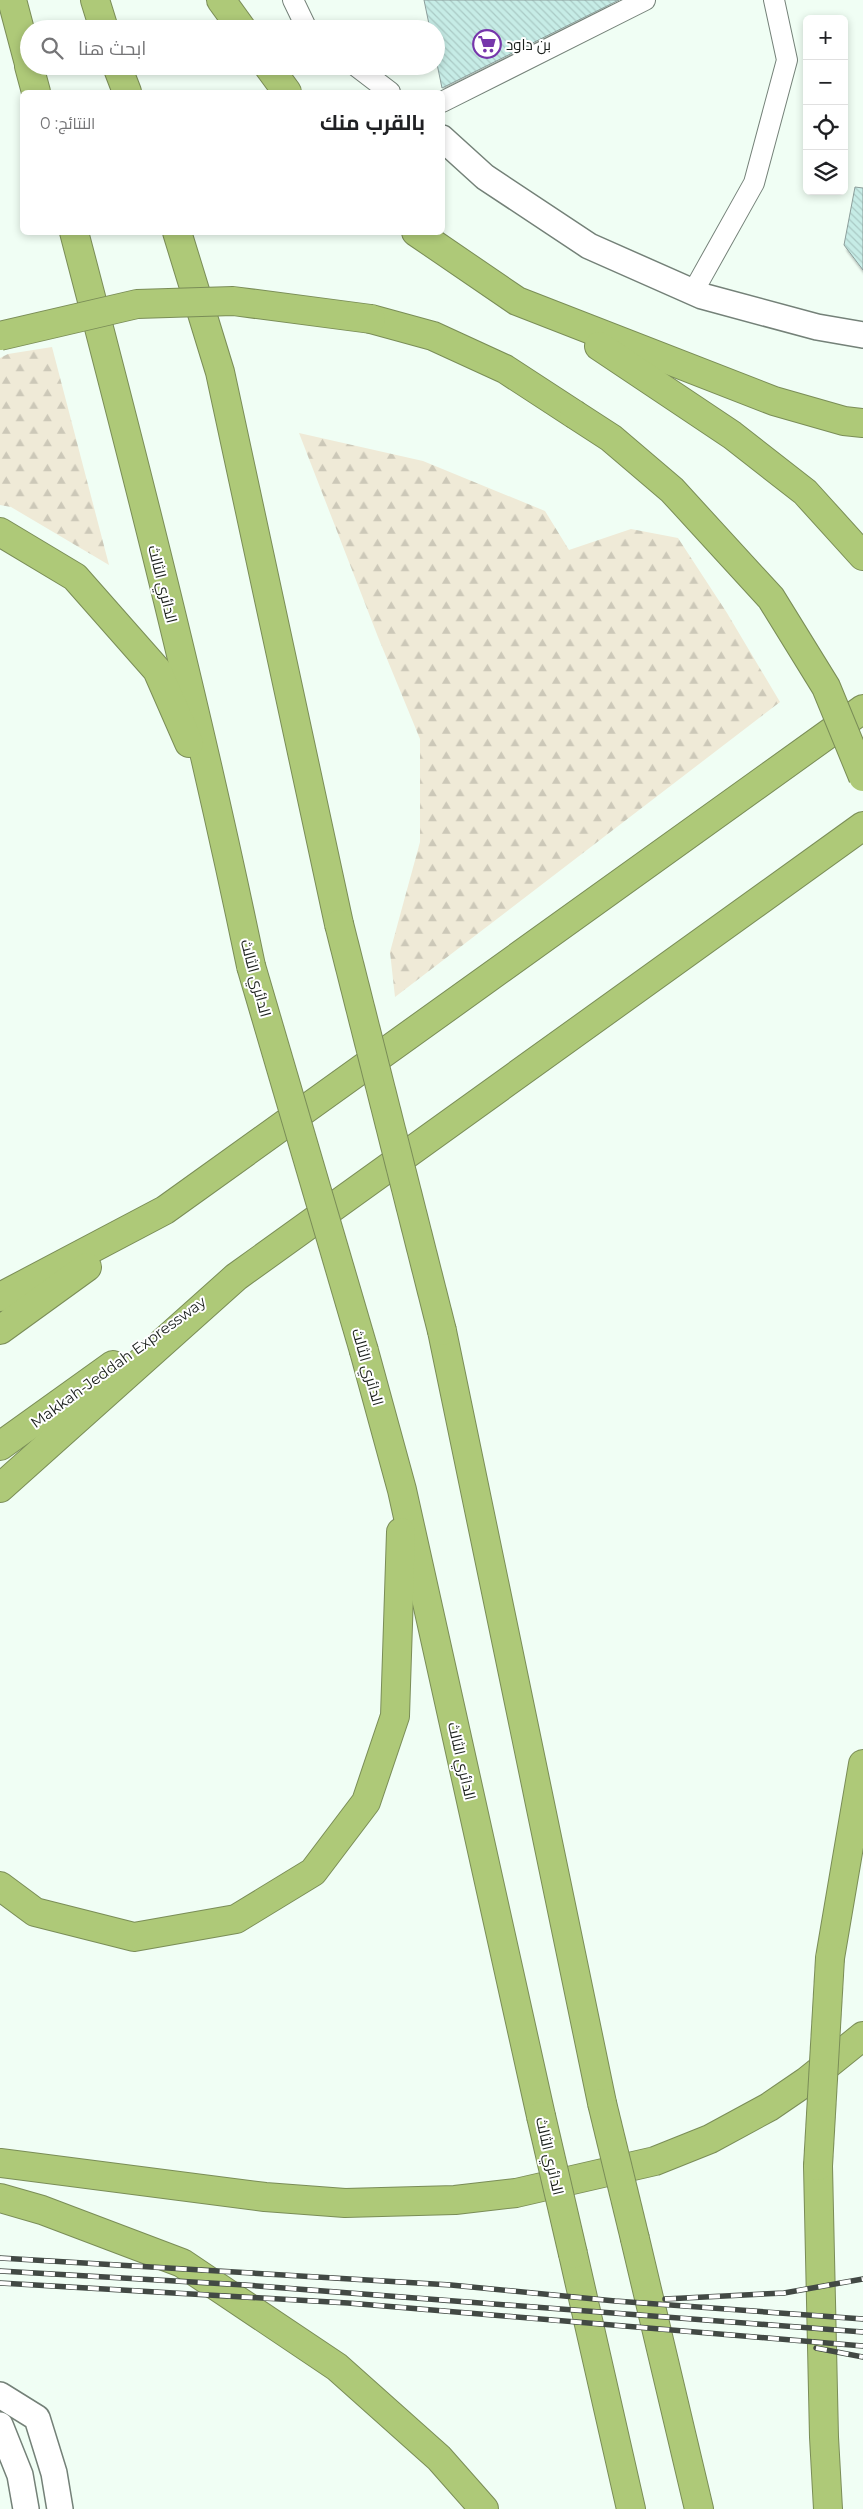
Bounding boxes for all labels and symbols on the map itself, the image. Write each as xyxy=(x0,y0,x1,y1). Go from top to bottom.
supermarket icon: بن داود xyxy=(472,29,502,59)
place label: بن داود xyxy=(506,35,551,55)
street label: الدائري الثالث xyxy=(141,543,182,626)
street label: الدائري الثالث xyxy=(234,937,275,1020)
street label: Makkah-Jeddah Expressway xyxy=(27,1291,210,1432)
street label: الدائري الثالث xyxy=(345,1326,388,1409)
street label: الدائري الثالث xyxy=(441,1720,480,1803)
street label: الدائري الثالث xyxy=(529,2115,568,2198)

